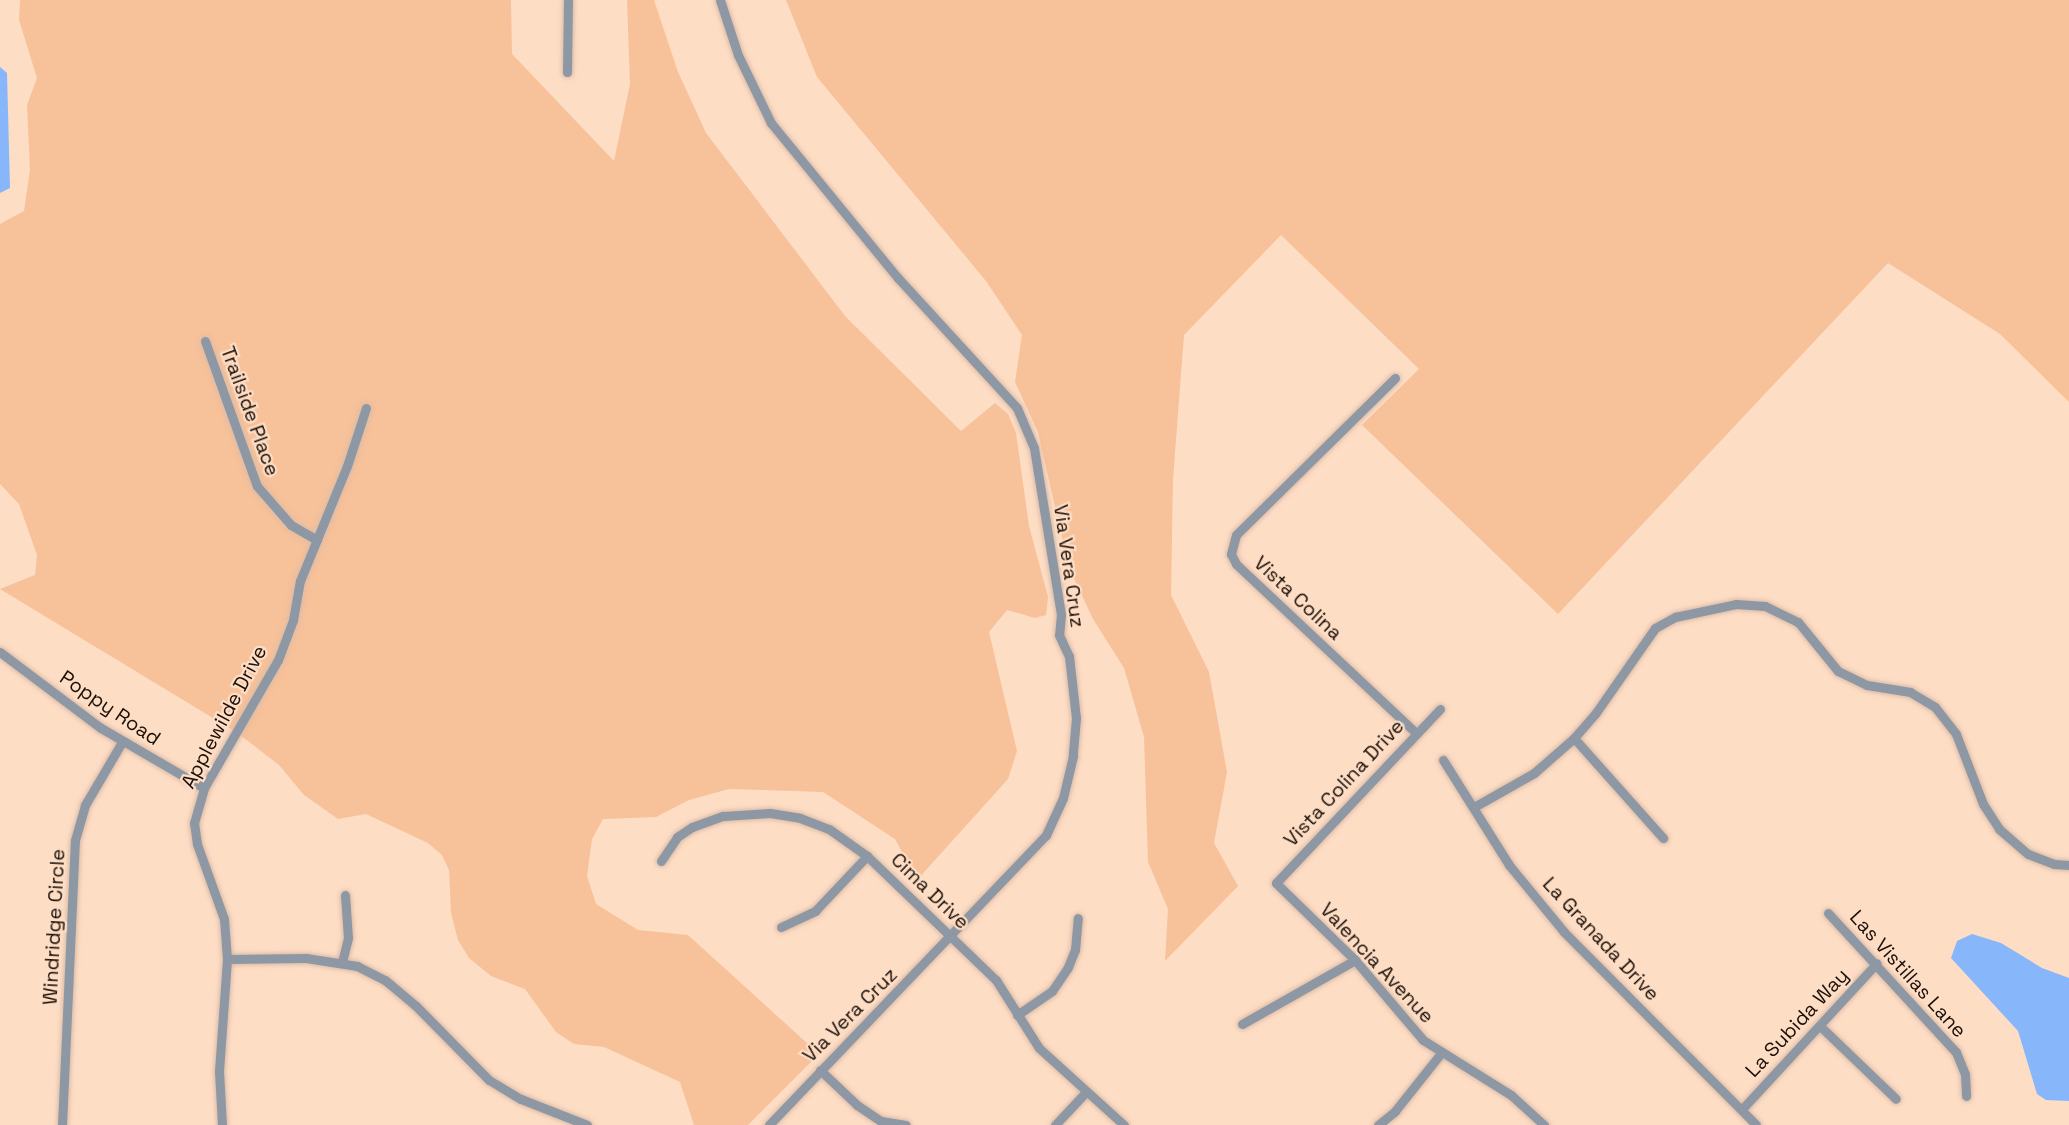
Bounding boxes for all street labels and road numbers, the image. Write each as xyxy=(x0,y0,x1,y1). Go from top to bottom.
street label: Trailside Place xyxy=(215,343,285,479)
street label: Via Vera Cruz xyxy=(1048,503,1090,629)
street label: Vista Colina xyxy=(1249,551,1347,645)
street label: Applewilde Drive xyxy=(176,641,272,793)
street label: Poppy Road xyxy=(55,666,165,750)
street label: Vista Colina Drive xyxy=(1279,714,1409,852)
street label: Windridge Circle xyxy=(38,848,70,1006)
street label: Cima Drive xyxy=(886,848,974,934)
street label: La Granada Drive xyxy=(1538,872,1664,1006)
street label: Valencia Avenue xyxy=(1315,898,1439,1028)
street label: Las Vistillas Lane xyxy=(1845,905,1971,1043)
street label: Via Vera Cruz xyxy=(798,963,902,1067)
street label: La Subida Way xyxy=(1740,964,1854,1082)

